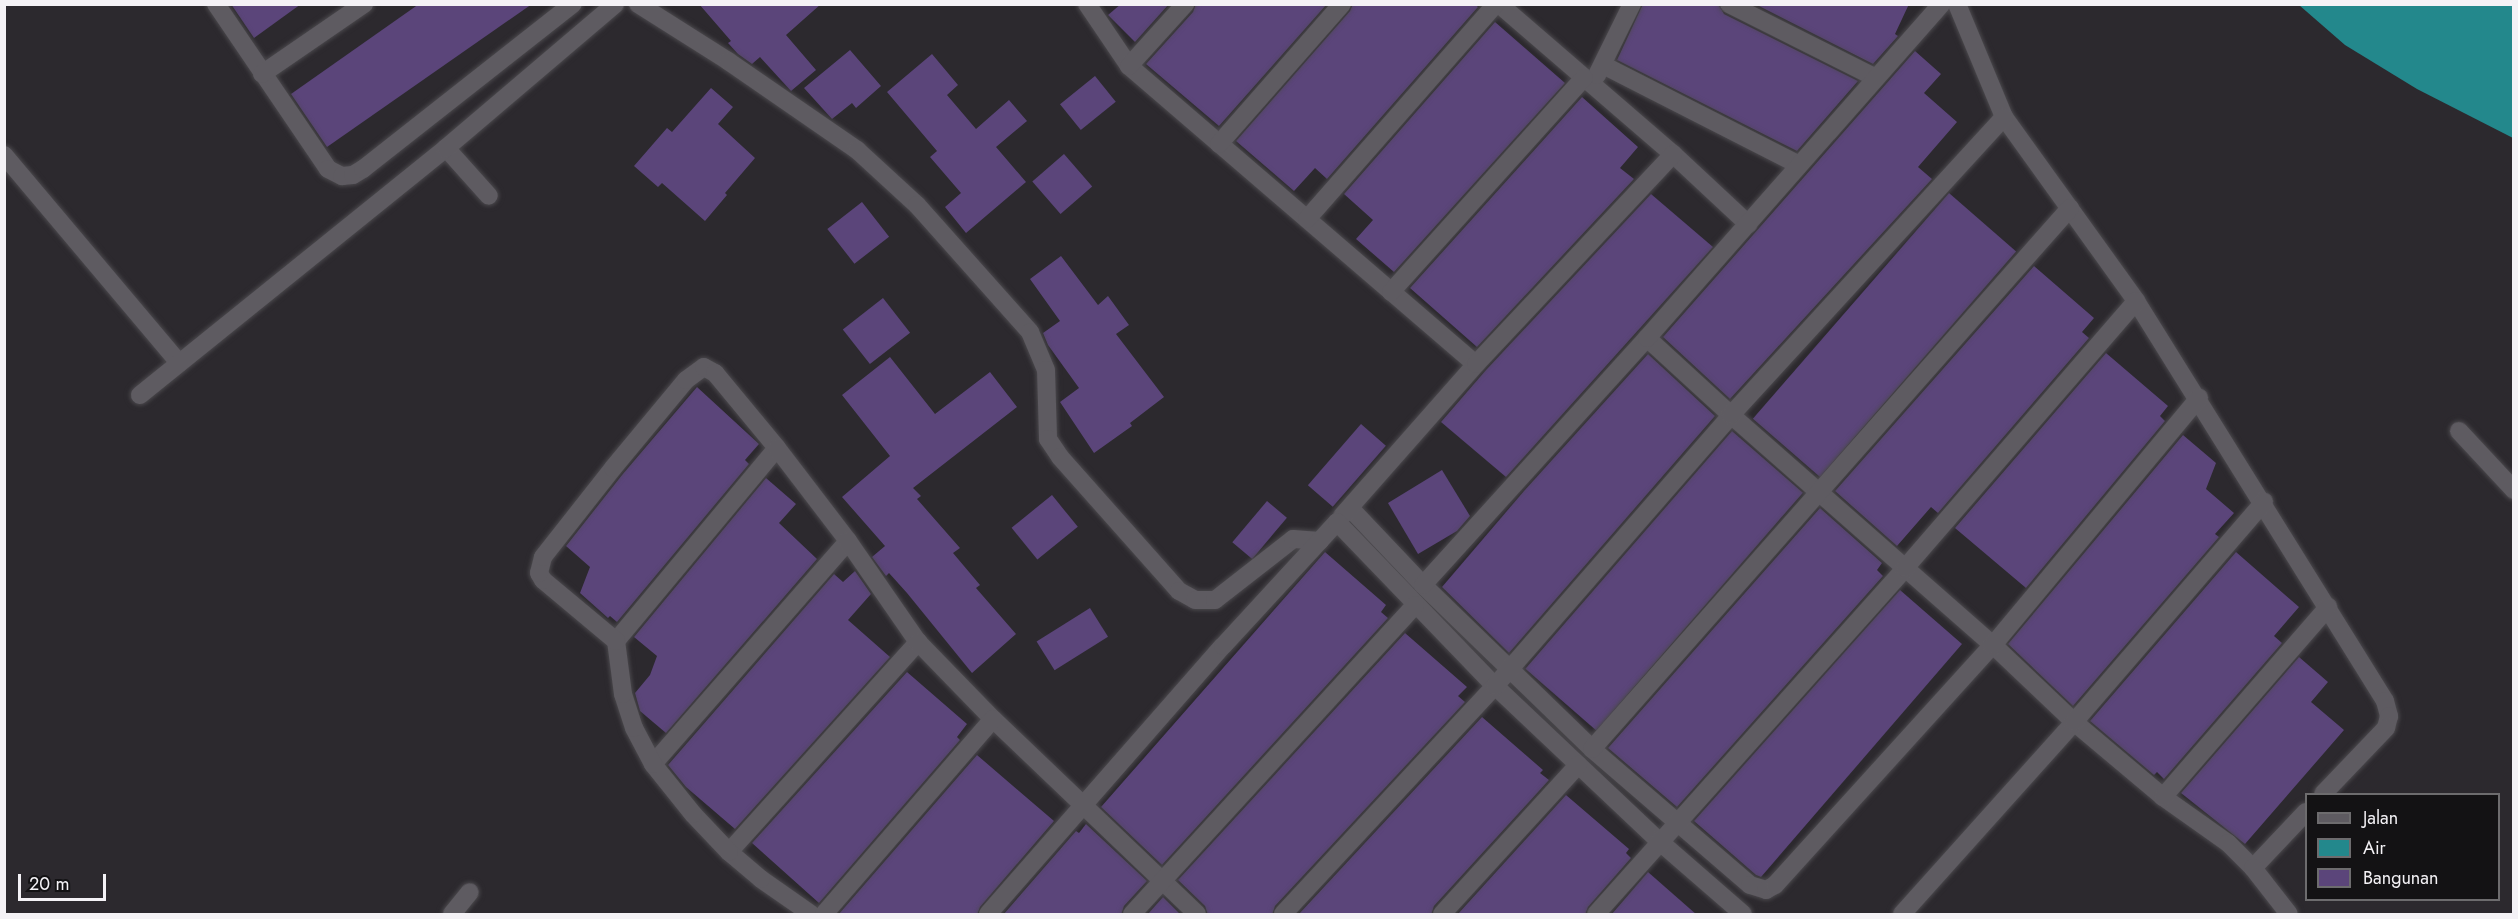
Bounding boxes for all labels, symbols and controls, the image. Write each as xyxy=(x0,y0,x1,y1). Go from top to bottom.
legend xyxy=(2305,793,2500,901)
text: Jalan xyxy=(2363,805,2398,831)
text: Air xyxy=(2363,835,2386,861)
scale bar xyxy=(21,862,110,900)
text: Bangunan xyxy=(2363,865,2438,891)
text: 20 m xyxy=(29,871,69,897)

